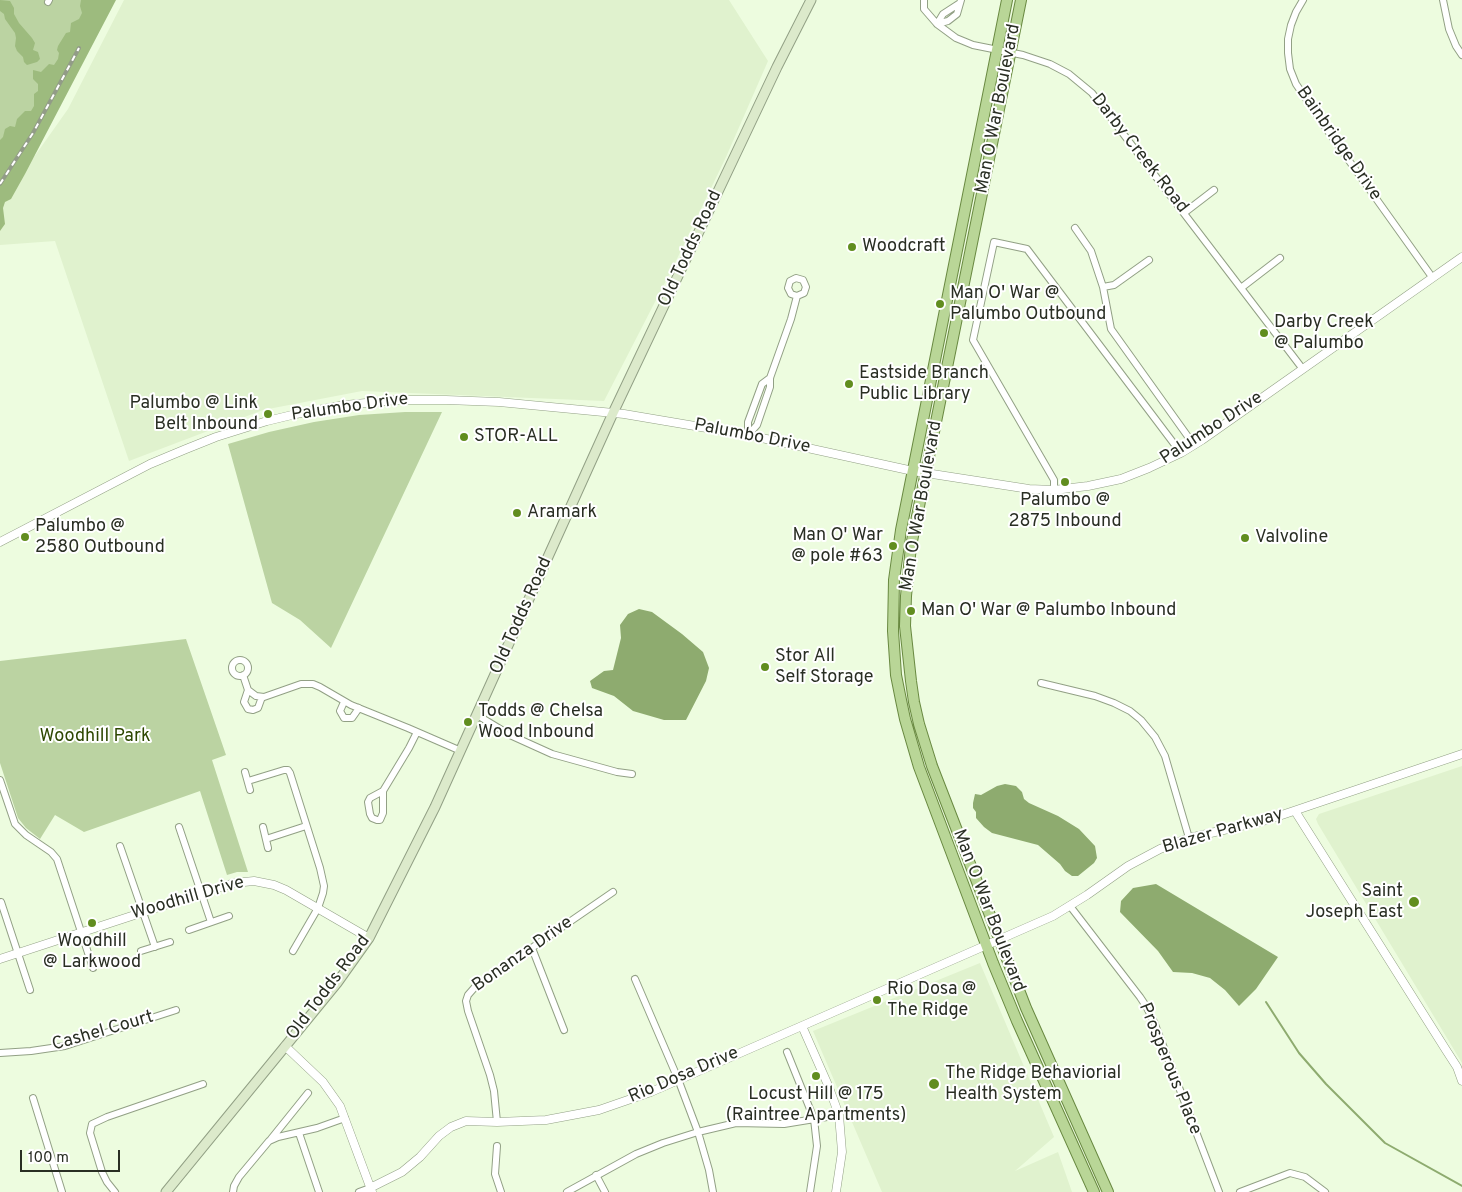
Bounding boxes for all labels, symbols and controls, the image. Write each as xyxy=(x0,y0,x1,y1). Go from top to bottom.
street label: Man O War Boulevard xyxy=(972,22,1026,196)
street label: Bainbridge Drive xyxy=(1291,83,1385,205)
street label: Darby Creek Road xyxy=(1086,90,1192,218)
street label: Old Todds Road xyxy=(655,187,727,311)
place label: Woodcraft xyxy=(862,236,946,258)
marker: Woodcraft xyxy=(846,241,858,253)
place label: Man O' War @ Palumbo Outbound xyxy=(950,283,1106,326)
marker: Man O' War @ Palumbo Outbound xyxy=(934,298,946,310)
place label: Darby Creek @ Palumbo xyxy=(1274,312,1374,354)
marker: Darby Creek @ Palumbo xyxy=(1258,327,1270,339)
place label: Eastside Branch Public Library xyxy=(859,363,989,406)
marker: Eastside Branch Public Library xyxy=(843,378,855,390)
street label: Palumbo Drive xyxy=(1157,388,1267,470)
street label: Palumbo Drive xyxy=(290,389,410,427)
place label: Palumbo @ Link Belt Inbound xyxy=(130,393,258,436)
marker: Palumbo @ Link Belt Inbound xyxy=(262,408,274,420)
street label: Palumbo Drive xyxy=(692,415,812,459)
street label: Man O War Boulevard xyxy=(896,419,948,593)
place label: STOR-ALL xyxy=(474,426,558,448)
marker: STOR-ALL xyxy=(458,431,470,443)
marker: Palumbo @ 2875 Inbound xyxy=(1059,476,1071,488)
place label: Palumbo @ 2875 Inbound xyxy=(1008,490,1122,532)
place label: Aramark xyxy=(527,502,597,524)
marker: Aramark xyxy=(511,507,523,519)
place label: Palumbo @ 2580 Outbound xyxy=(35,516,165,558)
place label: Man O' War @ pole #63 xyxy=(791,525,883,568)
place label: Valvoline xyxy=(1255,527,1328,549)
marker: Palumbo @ 2580 Outbound xyxy=(19,531,31,543)
marker: Valvoline xyxy=(1239,532,1251,544)
marker: Man O' War @ pole #63 xyxy=(887,540,899,552)
street label: Old Todds Road xyxy=(487,554,557,678)
place label: Man O' War @ Palumbo Inbound xyxy=(921,600,1176,622)
marker: Man O' War @ Palumbo Inbound xyxy=(905,605,917,617)
place label: Stor All Self Storage xyxy=(775,646,873,689)
marker: Stor All Self Storage xyxy=(759,661,771,673)
place label: Todds @ Chelsa Wood Inbound xyxy=(478,701,603,744)
marker: Todds @ Chelsa Wood Inbound xyxy=(462,716,474,728)
park label: Woodhill Park xyxy=(39,726,151,748)
street label: Blazer Parkway xyxy=(1160,804,1286,860)
street label: Man O War Boulevard xyxy=(947,827,1029,995)
street label: Woodhill Drive xyxy=(129,873,247,925)
place label: Saint Joseph East xyxy=(1305,881,1403,924)
marker: Saint Joseph East xyxy=(1407,895,1421,909)
street label: Bonanza Drive xyxy=(469,912,577,998)
marker: Woodhill @ Larkwood xyxy=(86,917,98,929)
place label: Woodhill @ Larkwood xyxy=(43,931,141,974)
street label: Old Todds Road xyxy=(282,931,376,1045)
place label: Rio Dosa @ The Ridge xyxy=(887,979,976,1022)
marker: Rio Dosa @ The Ridge xyxy=(871,994,883,1006)
street label: Prosperous Place xyxy=(1133,1000,1205,1138)
street label: Cashel Court xyxy=(50,1007,156,1057)
street label: Rio Dosa Drive xyxy=(626,1043,742,1109)
place label: The Ridge Behaviorial Health System xyxy=(945,1063,1121,1106)
marker: Locust Hill @ 175 (Raintree Apartments) xyxy=(810,1070,822,1082)
marker: The Ridge Behaviorial Health System xyxy=(927,1077,941,1091)
place label: Locust Hill @ 175 (Raintree Apartments) xyxy=(726,1084,906,1126)
scale bar xyxy=(22,1140,122,1172)
text: 100 m xyxy=(28,1149,69,1168)

